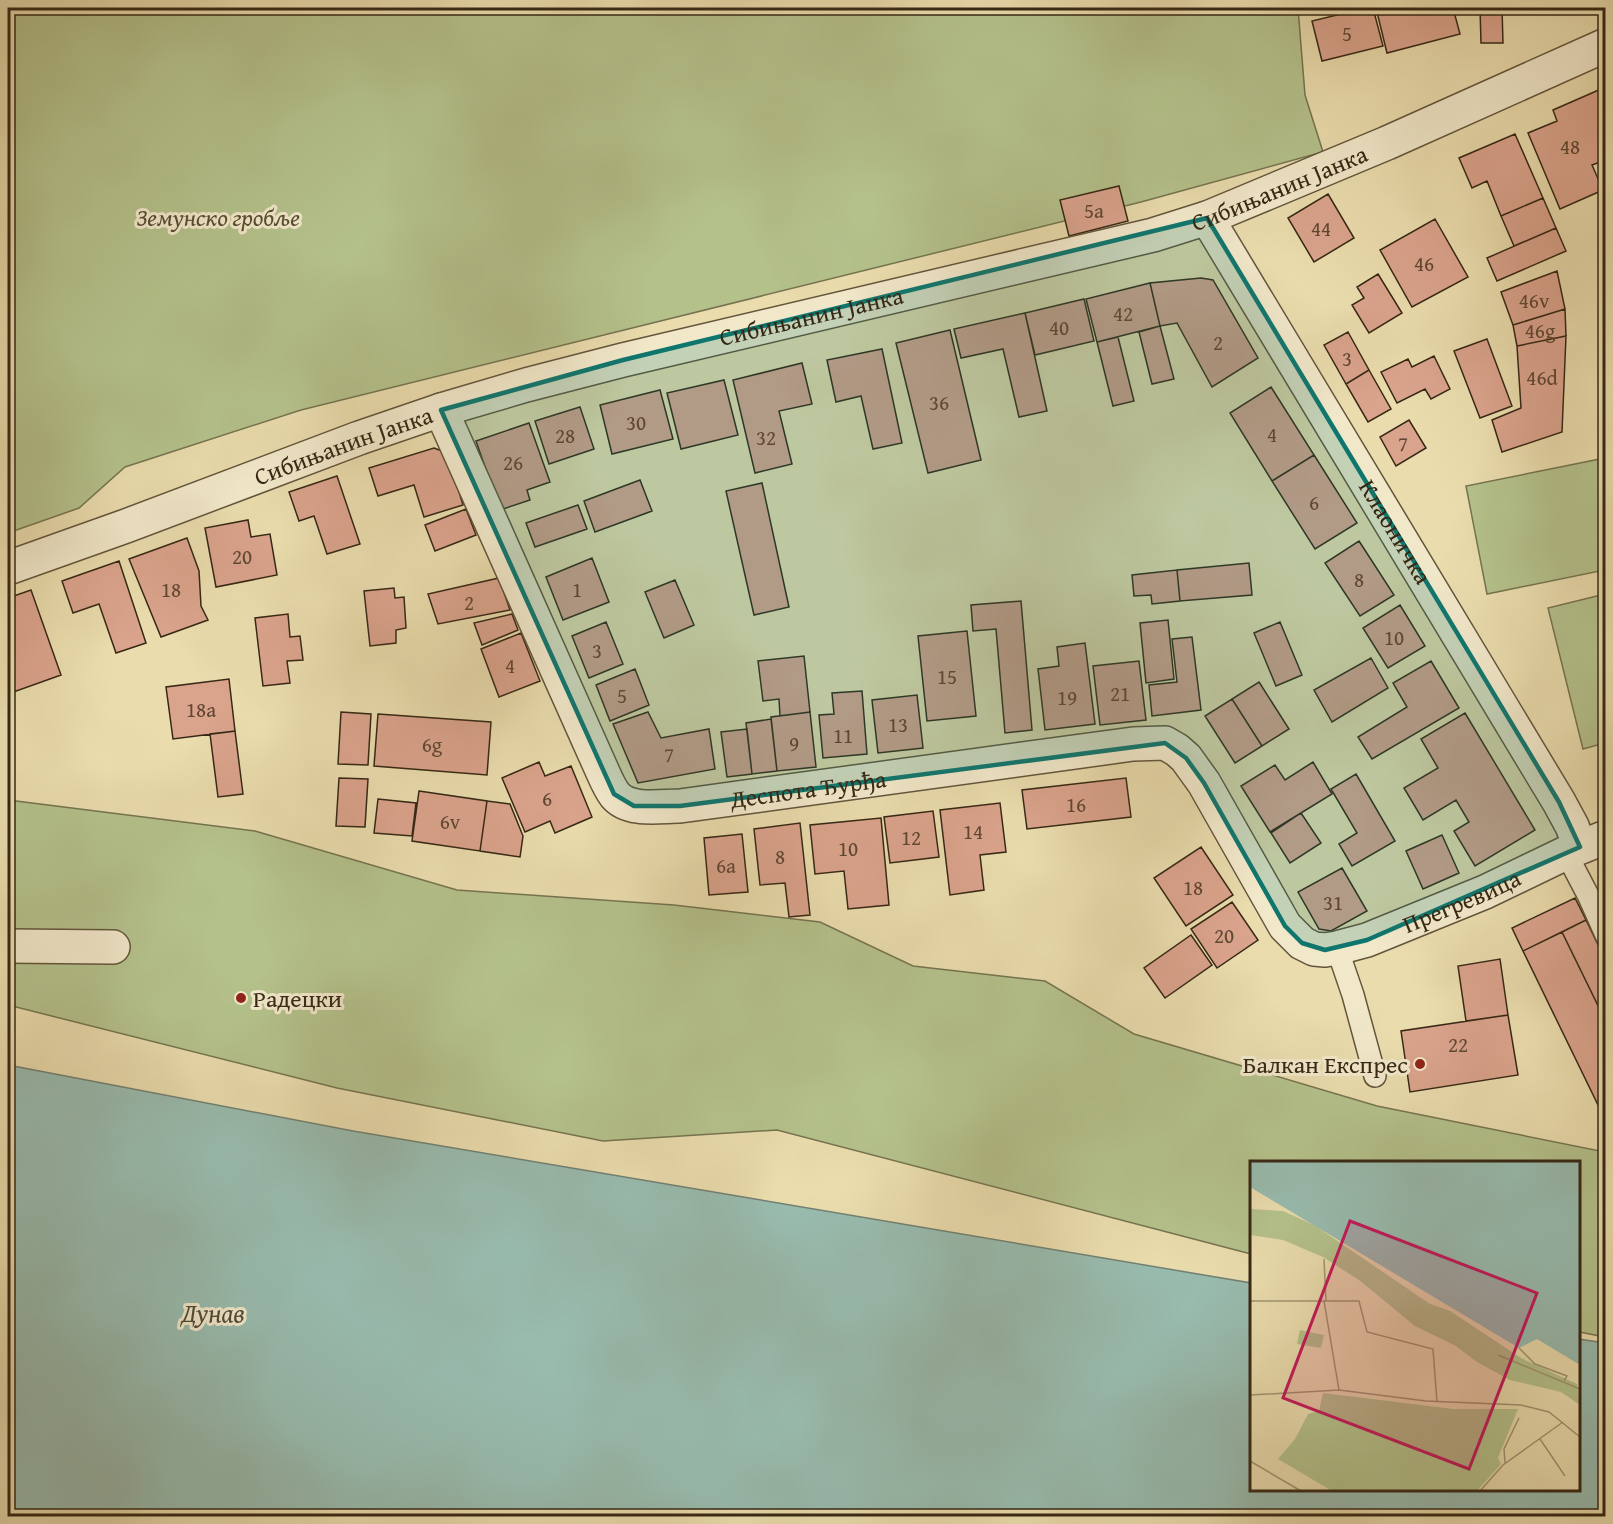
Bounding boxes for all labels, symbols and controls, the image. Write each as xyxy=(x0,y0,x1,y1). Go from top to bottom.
house number: 5 xyxy=(1342,18,1352,49)
house number: 48 xyxy=(1560,131,1580,162)
street label: Сибињанин Јанка xyxy=(1187,135,1373,239)
house number: 5a xyxy=(1084,195,1104,226)
park label: Земунско гробље xyxy=(136,200,300,235)
house number: 44 xyxy=(1311,213,1331,244)
house number: 46 xyxy=(1414,248,1434,279)
street label: Сибињанин Јанка xyxy=(716,277,907,354)
house number: 46v xyxy=(1519,285,1550,316)
house number: 42 xyxy=(1113,298,1133,329)
house number: 40 xyxy=(1049,312,1069,343)
house number: 46g xyxy=(1525,315,1556,346)
house number: 2 xyxy=(1213,327,1223,358)
house number: 3 xyxy=(1342,343,1352,374)
house number: 46d xyxy=(1526,362,1559,393)
house number: 36 xyxy=(929,387,949,418)
street label: Сибињанин Јанка xyxy=(249,397,438,494)
house number: 30 xyxy=(626,407,646,438)
house number: 4 xyxy=(1267,419,1277,450)
house number: 28 xyxy=(555,420,575,451)
house number: 32 xyxy=(756,422,776,453)
house number: 7 xyxy=(1398,428,1408,459)
house number: 26 xyxy=(503,447,523,478)
street label: Клаоничка xyxy=(1351,472,1441,591)
house number: 6 xyxy=(1309,487,1319,518)
house number: 20 xyxy=(232,541,252,572)
house number: 8 xyxy=(1354,564,1364,595)
house number: 18 xyxy=(161,574,181,605)
house number: 1 xyxy=(572,574,582,605)
house number: 2 xyxy=(464,587,474,618)
house number: 10 xyxy=(1384,622,1404,653)
house number: 3 xyxy=(592,635,602,666)
house number: 4 xyxy=(505,650,515,681)
house number: 15 xyxy=(937,661,957,692)
house number: 21 xyxy=(1110,678,1130,709)
house number: 5 xyxy=(617,680,627,711)
house number: 19 xyxy=(1057,682,1077,713)
house number: 18a xyxy=(186,694,216,725)
house number: 13 xyxy=(888,709,908,740)
house number: 11 xyxy=(833,720,853,751)
house number: 9 xyxy=(789,728,799,759)
house number: 6g xyxy=(422,729,443,760)
house number: 7 xyxy=(664,739,674,770)
street label: Деспота Ђурђа xyxy=(727,760,889,817)
house number: 6 xyxy=(542,783,552,814)
house number: 16 xyxy=(1066,789,1086,820)
house number: 6v xyxy=(440,806,461,837)
house number: 14 xyxy=(963,816,983,847)
house number: 12 xyxy=(901,822,921,853)
house number: 10 xyxy=(838,833,858,864)
house number: 8 xyxy=(775,841,785,872)
house number: 6a xyxy=(716,850,736,881)
street label: Прегревица xyxy=(1397,860,1527,941)
house number: 18 xyxy=(1183,872,1203,903)
house number: 31 xyxy=(1323,887,1343,918)
house number: 20 xyxy=(1214,920,1234,951)
place label: Радецки xyxy=(253,981,342,1016)
marker: Радецки xyxy=(234,991,248,1005)
house number: 22 xyxy=(1448,1029,1468,1060)
place label: Балкан Експрес xyxy=(1243,1047,1408,1082)
marker: Балкан Експрес xyxy=(1413,1057,1427,1071)
inset map xyxy=(1250,1161,1580,1491)
water label: Дунав xyxy=(179,1293,245,1332)

